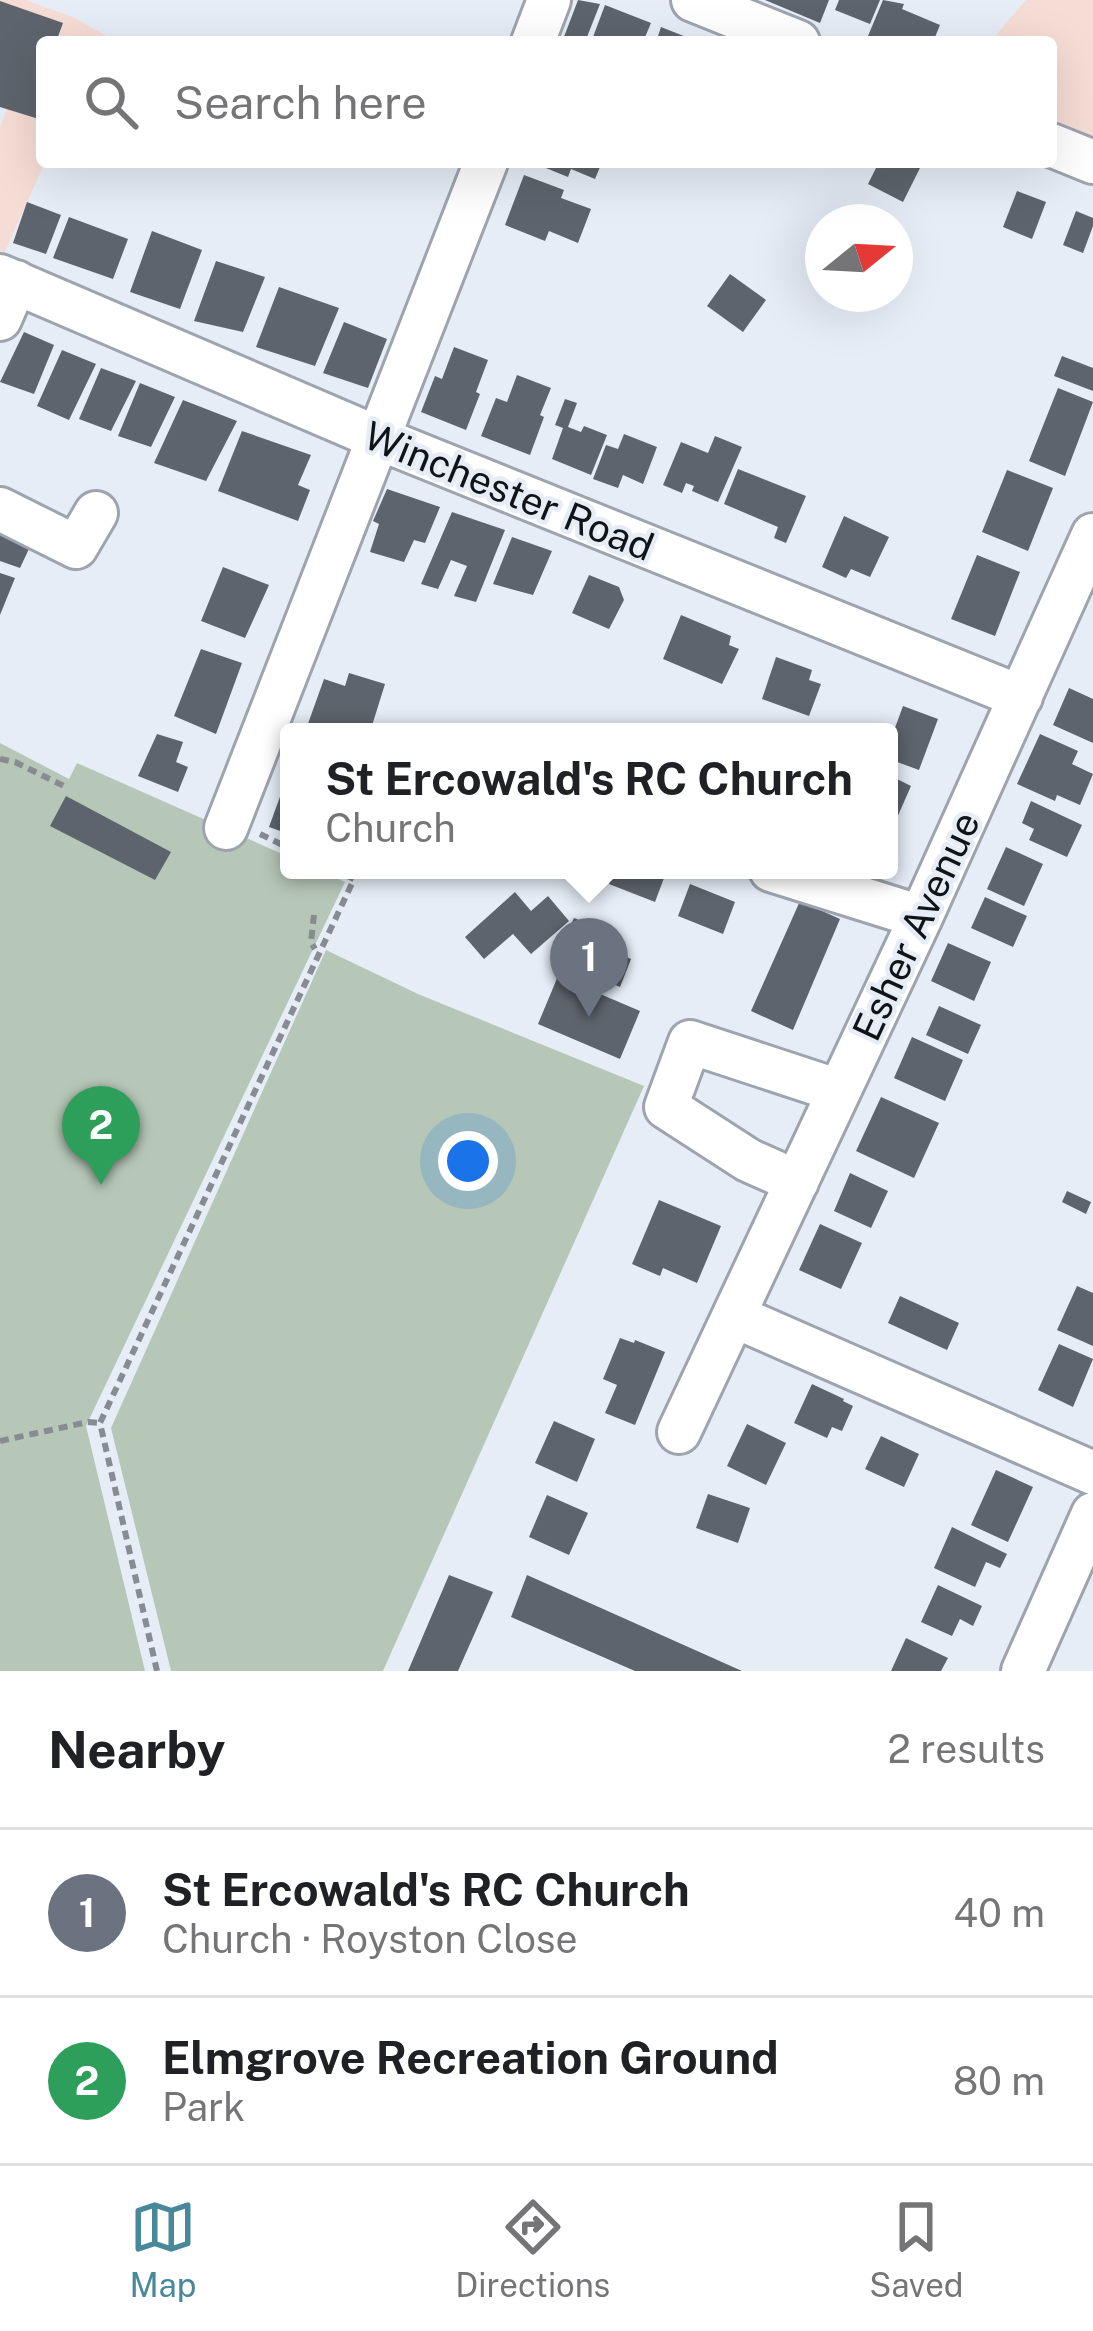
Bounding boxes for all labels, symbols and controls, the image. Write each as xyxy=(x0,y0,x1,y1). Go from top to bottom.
search box xyxy=(36,36,1057,168)
icon: search xyxy=(78,69,144,135)
text: Search here xyxy=(174,76,427,129)
north arrow xyxy=(805,204,913,312)
street label: Winchester Road xyxy=(358,412,660,570)
popup xyxy=(280,723,898,879)
text: St Ercowald's RC Church xyxy=(325,752,853,805)
street label: Esher Avenue xyxy=(843,804,989,1048)
text: Church xyxy=(325,805,456,851)
pin: 1 xyxy=(550,918,628,1017)
pin: 2 xyxy=(62,1086,140,1185)
your location xyxy=(438,1131,498,1191)
text: Nearby xyxy=(48,1720,225,1779)
text: 2 results xyxy=(888,1726,1045,1772)
text: St Ercowald's RC Church xyxy=(162,1863,690,1916)
text: 1 xyxy=(79,1890,95,1936)
text: 40 m xyxy=(953,1890,1045,1936)
text: Church · Royston Close xyxy=(162,1916,578,1962)
text: Elmgrove Recreation Ground xyxy=(162,2031,779,2084)
text: 2 xyxy=(75,2058,99,2104)
text: 80 m xyxy=(953,2058,1045,2104)
text: Park xyxy=(162,2084,245,2130)
tab: Map xyxy=(129,2194,196,2304)
tab: Directions xyxy=(455,2194,610,2304)
tab: Saved xyxy=(869,2194,964,2304)

